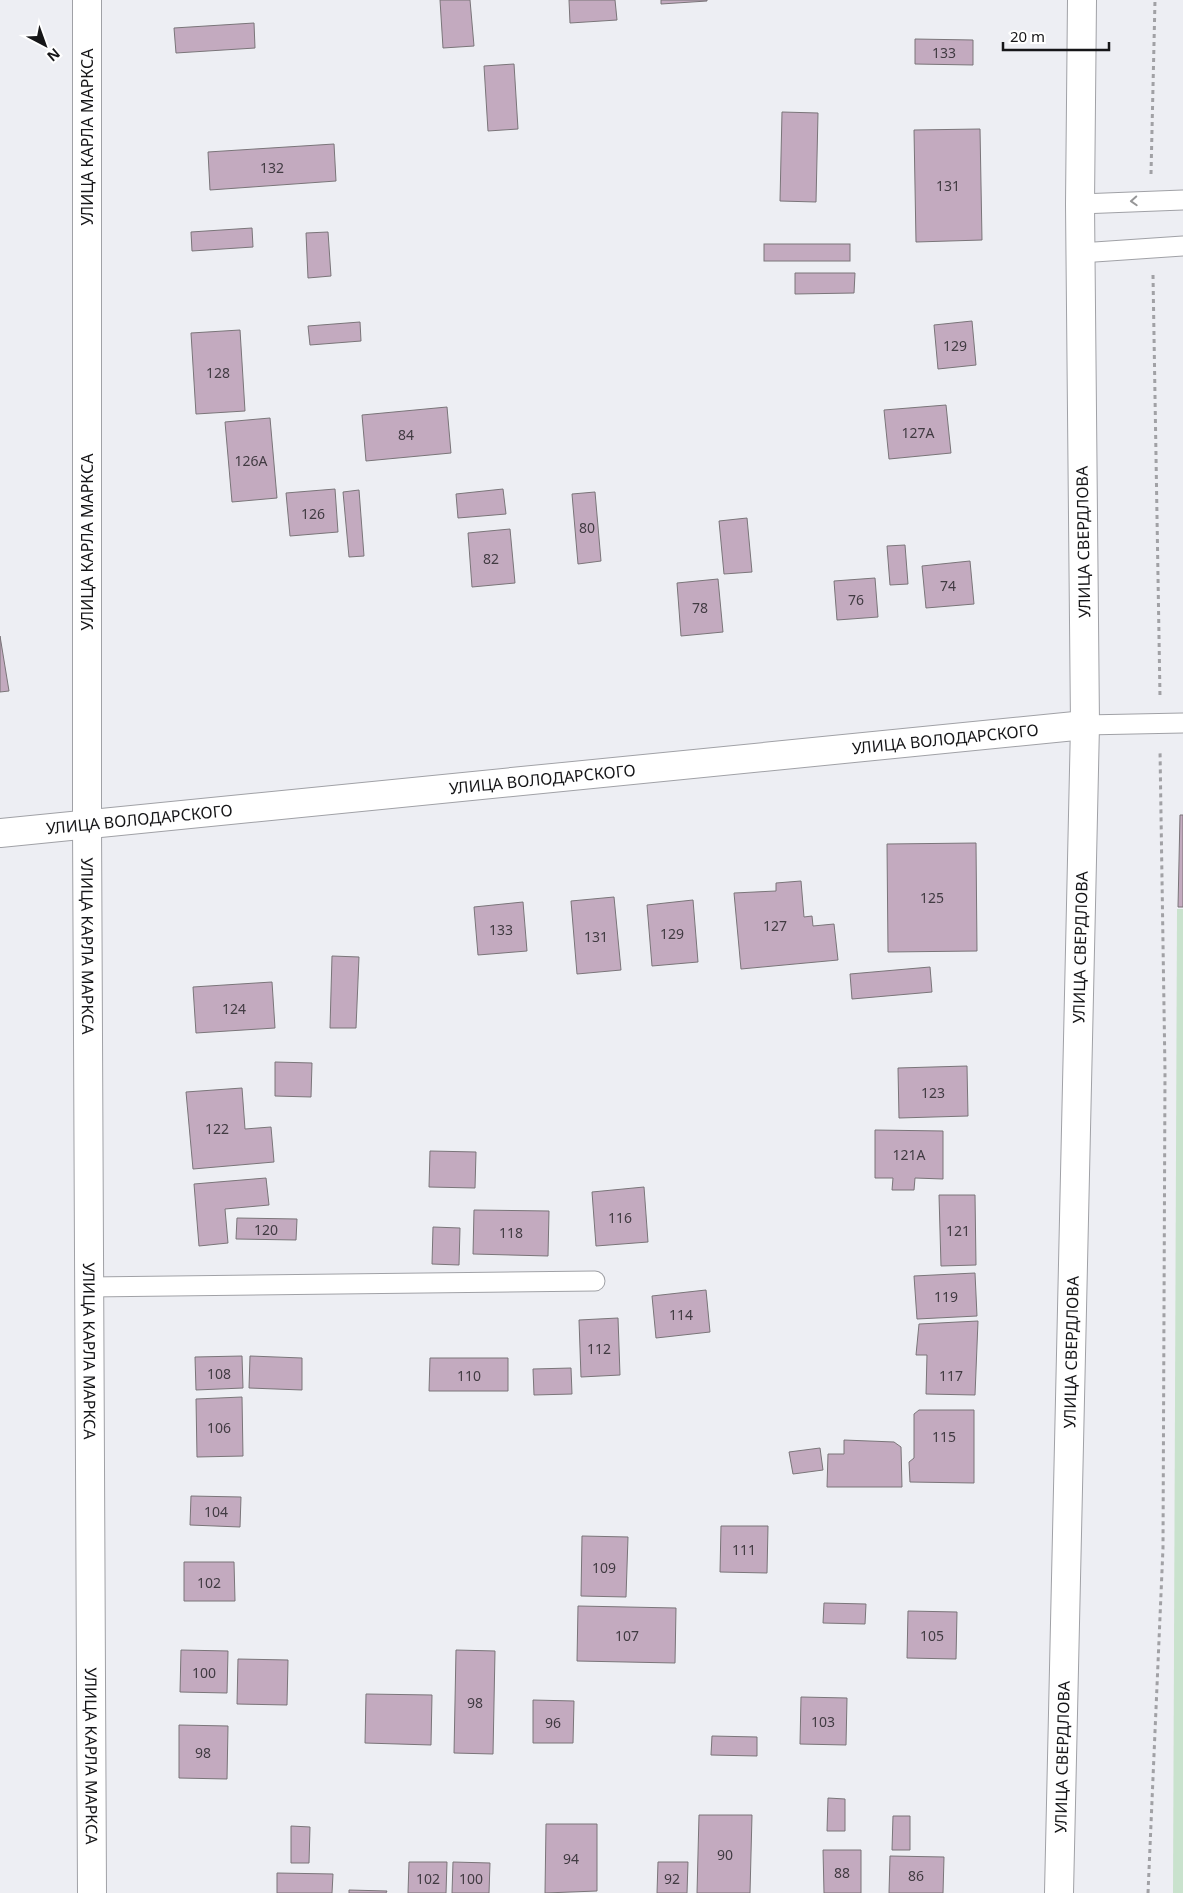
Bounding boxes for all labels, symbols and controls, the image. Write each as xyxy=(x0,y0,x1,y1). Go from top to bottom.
north arrow xyxy=(20,20,70,70)
scale bar xyxy=(1003,20,1109,52)
text: 20 m xyxy=(1010,26,1045,46)
house number: 133 xyxy=(932,43,956,62)
text: N xyxy=(43,44,64,66)
street label: УЛИЦА КАРЛА МАРКСА xyxy=(76,48,98,225)
house number: 132 xyxy=(260,158,284,177)
house number: 131 xyxy=(936,176,960,195)
one-way arrow xyxy=(1130,196,1138,207)
house number: 129 xyxy=(943,336,967,355)
house number: 128 xyxy=(206,363,230,382)
house number: 127А xyxy=(902,423,935,442)
house number: 84 xyxy=(398,425,414,444)
house number: 126А xyxy=(235,451,268,470)
street label: УЛИЦА КАРЛА МАРКСА xyxy=(76,453,98,630)
street label: УЛИЦА СВЕРДЛОВА xyxy=(1071,465,1095,618)
house number: 126 xyxy=(301,504,325,523)
house number: 80 xyxy=(579,518,595,537)
house number: 82 xyxy=(483,549,499,568)
house number: 74 xyxy=(940,576,956,595)
house number: 76 xyxy=(848,590,864,609)
house number: 78 xyxy=(692,598,708,617)
street label: УЛИЦА ВОЛОДАРСКОГО xyxy=(851,719,1040,759)
street label: УЛИЦА ВОЛОДАРСКОГО xyxy=(448,759,637,799)
street label: УЛИЦА ВОЛОДАРСКОГО xyxy=(45,799,234,839)
street label: УЛИЦА КАРЛА МАРКСА xyxy=(76,857,99,1035)
street label: УЛИЦА СВЕРДЛОВА xyxy=(1067,870,1093,1024)
house number: 125 xyxy=(920,888,944,907)
house number: 127 xyxy=(763,916,787,935)
house number: 133 xyxy=(489,920,513,939)
house number: 129 xyxy=(660,924,684,943)
house number: 131 xyxy=(584,927,608,946)
house number: 124 xyxy=(222,999,246,1018)
house number: 123 xyxy=(921,1083,945,1102)
house number: 122 xyxy=(205,1119,229,1138)
house number: 121А xyxy=(893,1145,926,1164)
house number: 116 xyxy=(608,1208,632,1227)
house number: 120 xyxy=(254,1220,278,1239)
house number: 121 xyxy=(946,1221,970,1240)
house number: 118 xyxy=(499,1223,523,1242)
street label: УЛИЦА КАРЛА МАРКСА xyxy=(78,1262,101,1440)
street label: УЛИЦА СВЕРДЛОВА xyxy=(1058,1275,1084,1429)
house number: 119 xyxy=(934,1287,958,1306)
house number: 114 xyxy=(669,1305,693,1324)
house number: 112 xyxy=(587,1339,611,1358)
house number: 108 xyxy=(207,1364,231,1383)
house number: 110 xyxy=(457,1366,481,1385)
house number: 117 xyxy=(939,1366,963,1385)
house number: 106 xyxy=(207,1418,231,1437)
house number: 115 xyxy=(932,1427,956,1446)
house number: 104 xyxy=(204,1502,228,1521)
house number: 111 xyxy=(732,1540,756,1559)
house number: 109 xyxy=(592,1558,616,1577)
house number: 102 xyxy=(197,1573,221,1592)
house number: 107 xyxy=(615,1626,639,1645)
house number: 105 xyxy=(920,1626,944,1645)
house number: 100 xyxy=(192,1663,216,1682)
street label: УЛИЦА КАРЛА МАРКСА xyxy=(80,1667,103,1845)
street label: УЛИЦА СВЕРДЛОВА xyxy=(1049,1680,1075,1833)
house number: 98 xyxy=(467,1693,483,1712)
house number: 103 xyxy=(811,1712,835,1731)
house number: 96 xyxy=(545,1713,561,1732)
house number: 98 xyxy=(195,1743,211,1762)
house number: 90 xyxy=(717,1845,733,1864)
house number: 94 xyxy=(563,1849,579,1868)
house number: 88 xyxy=(834,1863,850,1882)
house number: 86 xyxy=(908,1866,924,1885)
house number: 102 xyxy=(416,1869,440,1888)
house number: 100 xyxy=(459,1869,483,1888)
house number: 92 xyxy=(664,1869,680,1888)

